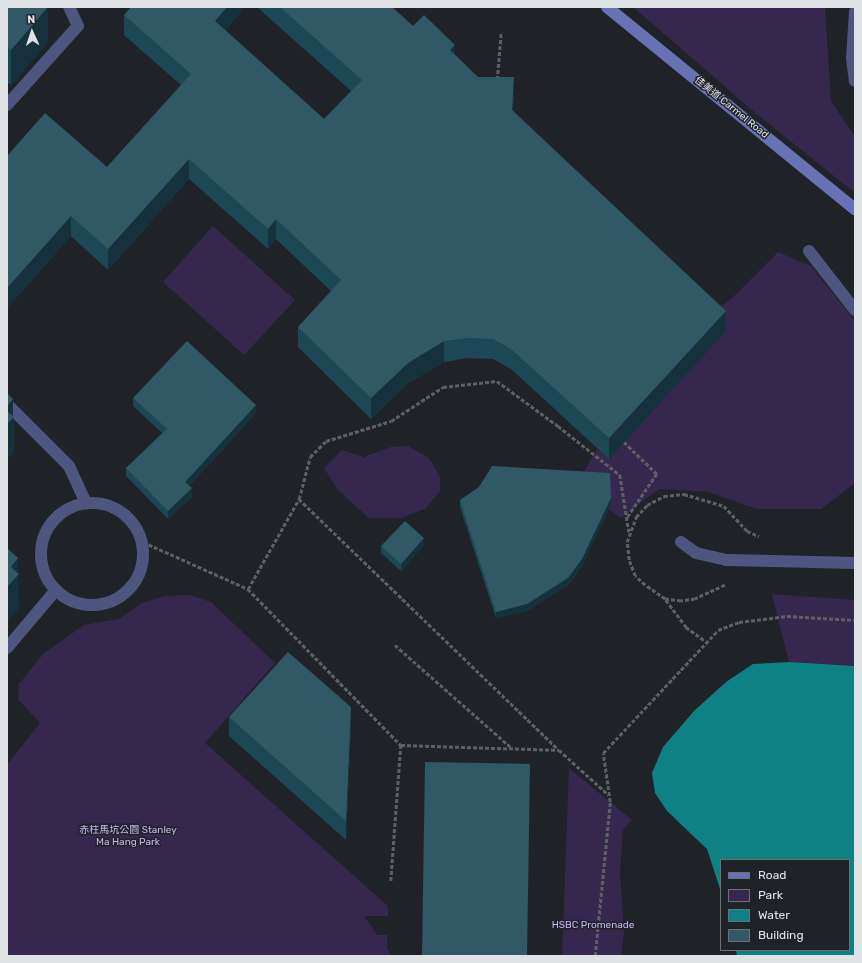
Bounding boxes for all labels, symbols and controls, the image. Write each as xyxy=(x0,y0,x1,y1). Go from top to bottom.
north arrow xyxy=(12,12,52,52)
text: N xyxy=(27,13,36,26)
street label: 佳美道 Carmel Road xyxy=(692,75,770,141)
park label: 赤柱馬坑公園 Stanley Ma Hang Park xyxy=(79,824,177,848)
legend xyxy=(720,859,850,951)
text: Road xyxy=(758,868,786,882)
text: Park xyxy=(758,888,783,902)
text: Water xyxy=(758,908,790,922)
park label: HSBC Promenade xyxy=(552,920,634,932)
text: Building xyxy=(758,928,804,942)

